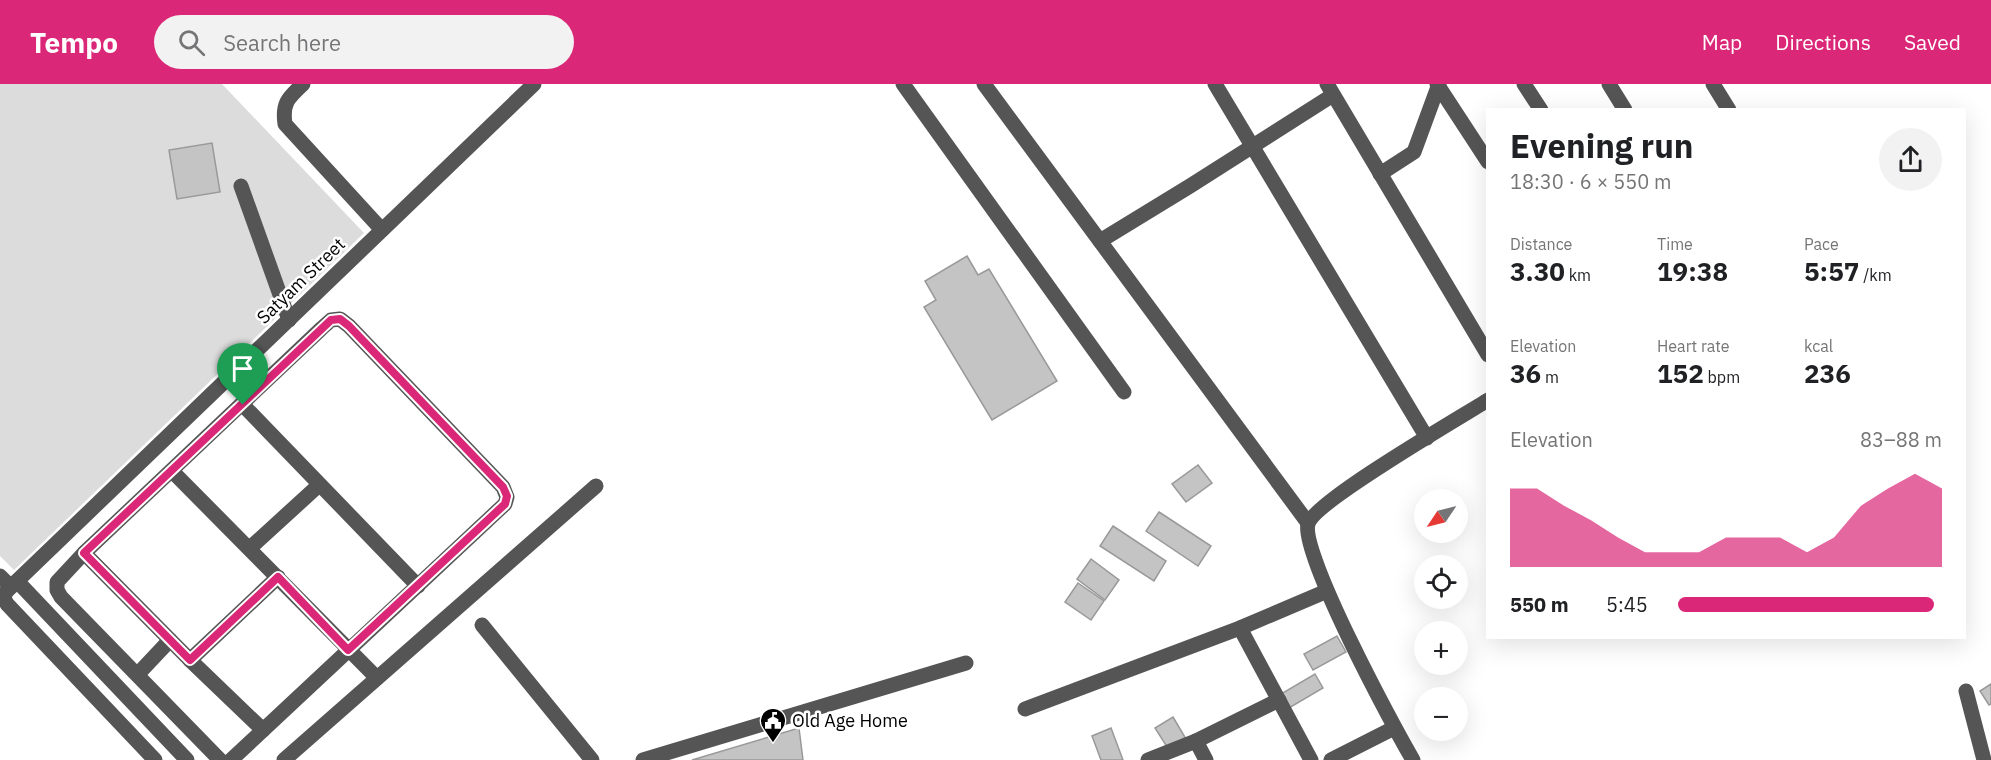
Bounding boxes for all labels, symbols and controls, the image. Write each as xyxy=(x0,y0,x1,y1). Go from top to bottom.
search box xyxy=(154,15,574,69)
text: Tempo xyxy=(30,24,118,61)
icon: search xyxy=(175,26,208,59)
text: Search here xyxy=(223,28,341,57)
text: Map xyxy=(1702,28,1742,56)
text: Directions xyxy=(1775,28,1871,56)
text: Saved xyxy=(1904,28,1961,56)
text: Evening run xyxy=(1510,124,1694,167)
button: share xyxy=(1879,128,1942,191)
text: 18:30 · 6 × 550 m xyxy=(1510,168,1671,195)
street label: Satyam Street xyxy=(252,233,350,329)
text: Distance xyxy=(1510,234,1572,254)
text: Time xyxy=(1657,234,1693,254)
text: Pace xyxy=(1804,234,1839,254)
text: 3.30 xyxy=(1510,254,1565,288)
text: 19:38 xyxy=(1657,254,1728,288)
text: 5:57 xyxy=(1804,254,1859,288)
text: km xyxy=(1565,265,1591,285)
text: /km xyxy=(1859,265,1892,285)
text: Elevation xyxy=(1510,336,1576,356)
text: Heart rate xyxy=(1657,336,1730,356)
text: kcal xyxy=(1804,336,1833,356)
pin xyxy=(217,343,268,405)
icon: arrive xyxy=(226,352,259,385)
text: 36 xyxy=(1510,356,1541,390)
text: 152 xyxy=(1657,356,1704,390)
text: 236 xyxy=(1804,356,1851,390)
text: m xyxy=(1541,367,1559,387)
text: bpm xyxy=(1704,367,1740,387)
text: Elevation xyxy=(1510,426,1593,453)
text: 83–88 m xyxy=(1860,426,1942,453)
north arrow xyxy=(1414,489,1468,543)
map controls xyxy=(1414,489,1468,741)
button: locate xyxy=(1414,555,1468,609)
text: 550 m xyxy=(1510,591,1569,618)
text: 5:45 xyxy=(1606,591,1648,618)
button: + xyxy=(1414,621,1468,675)
button: − xyxy=(1414,687,1468,741)
public building icon: Old Age Home xyxy=(758,706,788,744)
place label: Old Age Home xyxy=(792,709,908,732)

